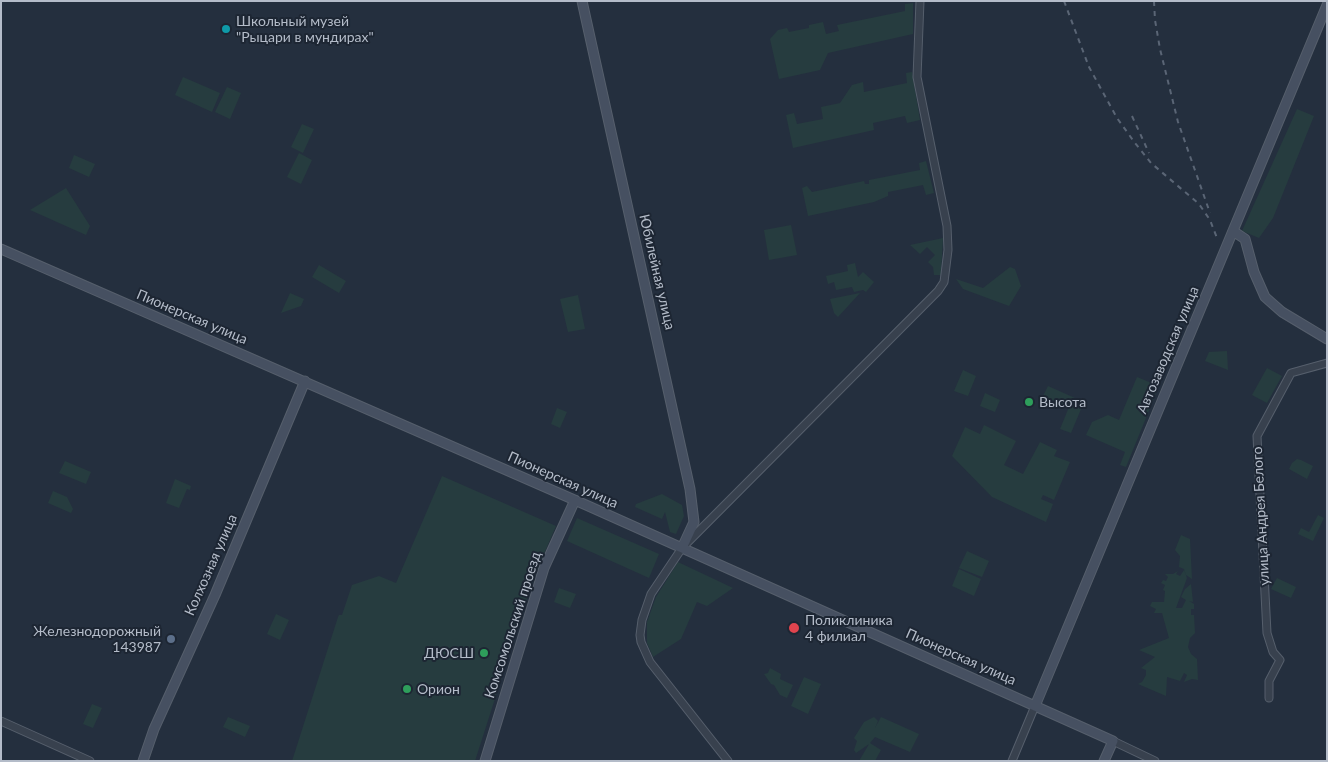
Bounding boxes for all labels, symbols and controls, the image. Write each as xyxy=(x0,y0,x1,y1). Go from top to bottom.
place label: Школьный музей "Рыцари в мундирах" xyxy=(236,13,374,46)
marker: Школьный музей "Рыцари в мундирах" xyxy=(220,23,232,35)
street label: Юбилейная улица xyxy=(636,213,678,331)
street label: Автозаводская улица xyxy=(1134,284,1202,416)
street label: Пионерская улица xyxy=(134,286,250,348)
place label: Высота xyxy=(1039,394,1086,410)
marker: Высота xyxy=(1023,396,1035,408)
street label: улица Андрея Белого xyxy=(1249,446,1273,586)
street label: Пионерская улица xyxy=(505,448,621,512)
street label: Колхозная улица xyxy=(181,512,241,618)
street label: Комсомольский проезд xyxy=(481,550,545,700)
place label: Поликлиника 4 филиал xyxy=(805,612,893,644)
marker: Поликлиника 4 филиал xyxy=(787,621,801,635)
place label: Железнодорожный 143987 xyxy=(33,623,161,656)
street label: Пионерская улица xyxy=(903,625,1019,689)
marker: Железнодорожный 143987 xyxy=(165,633,177,645)
place label: ДЮСШ xyxy=(424,645,474,661)
marker: ДЮСШ xyxy=(478,647,490,659)
place label: Орион xyxy=(417,681,460,697)
marker: Орион xyxy=(401,683,413,695)

